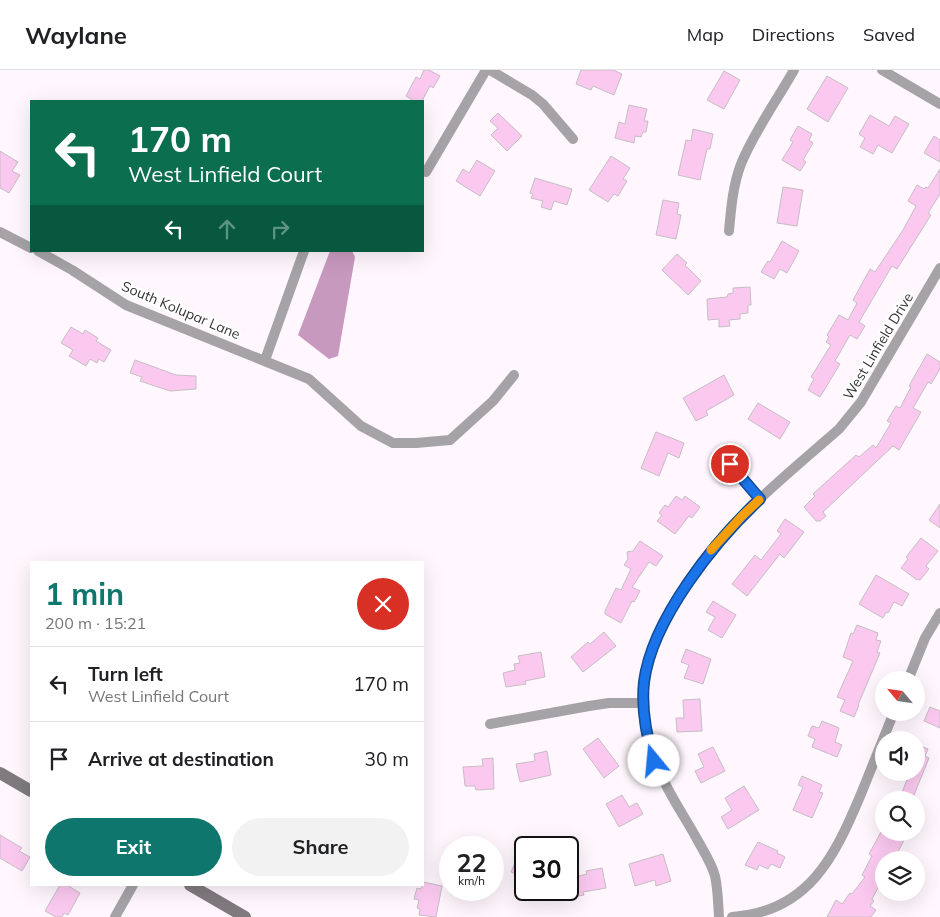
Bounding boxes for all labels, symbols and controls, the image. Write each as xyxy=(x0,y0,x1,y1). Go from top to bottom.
text: Waylane xyxy=(25,20,127,50)
text: Map xyxy=(687,23,724,46)
text: Directions xyxy=(752,23,835,46)
text: Saved xyxy=(863,23,915,46)
text: 170 m xyxy=(128,117,232,161)
icon: left xyxy=(45,120,110,185)
text: West Linfield Court xyxy=(128,160,322,188)
icon: left xyxy=(160,215,188,243)
icon: ahead xyxy=(213,215,241,243)
icon: right xyxy=(266,215,294,243)
street label: South Kolupar Lane xyxy=(119,277,243,343)
street label: West Linfield Drive xyxy=(839,289,917,403)
pin xyxy=(709,443,751,485)
icon: arrive xyxy=(716,450,744,478)
text: 1 min xyxy=(45,575,124,613)
button: close xyxy=(357,578,409,630)
text: 200 m · 15:21 xyxy=(45,613,146,633)
text: Turn left xyxy=(88,662,163,686)
icon: left xyxy=(45,670,73,698)
north arrow xyxy=(875,671,925,721)
map controls xyxy=(875,671,925,901)
text: 170 m xyxy=(353,672,409,696)
text: West Linfield Court xyxy=(88,686,229,706)
button: sound xyxy=(875,731,925,781)
position arrow xyxy=(627,734,679,786)
icon: arrive xyxy=(45,745,73,773)
text: Arrive at destination xyxy=(88,747,274,771)
text: 30 m xyxy=(365,747,409,771)
button: search xyxy=(875,791,925,841)
button: Exit xyxy=(45,818,222,876)
button: Share xyxy=(232,818,409,876)
speed limit sign: 30 xyxy=(514,836,579,901)
text: 22 xyxy=(456,847,487,878)
button: layers xyxy=(875,851,925,901)
text: km/h xyxy=(458,873,485,888)

